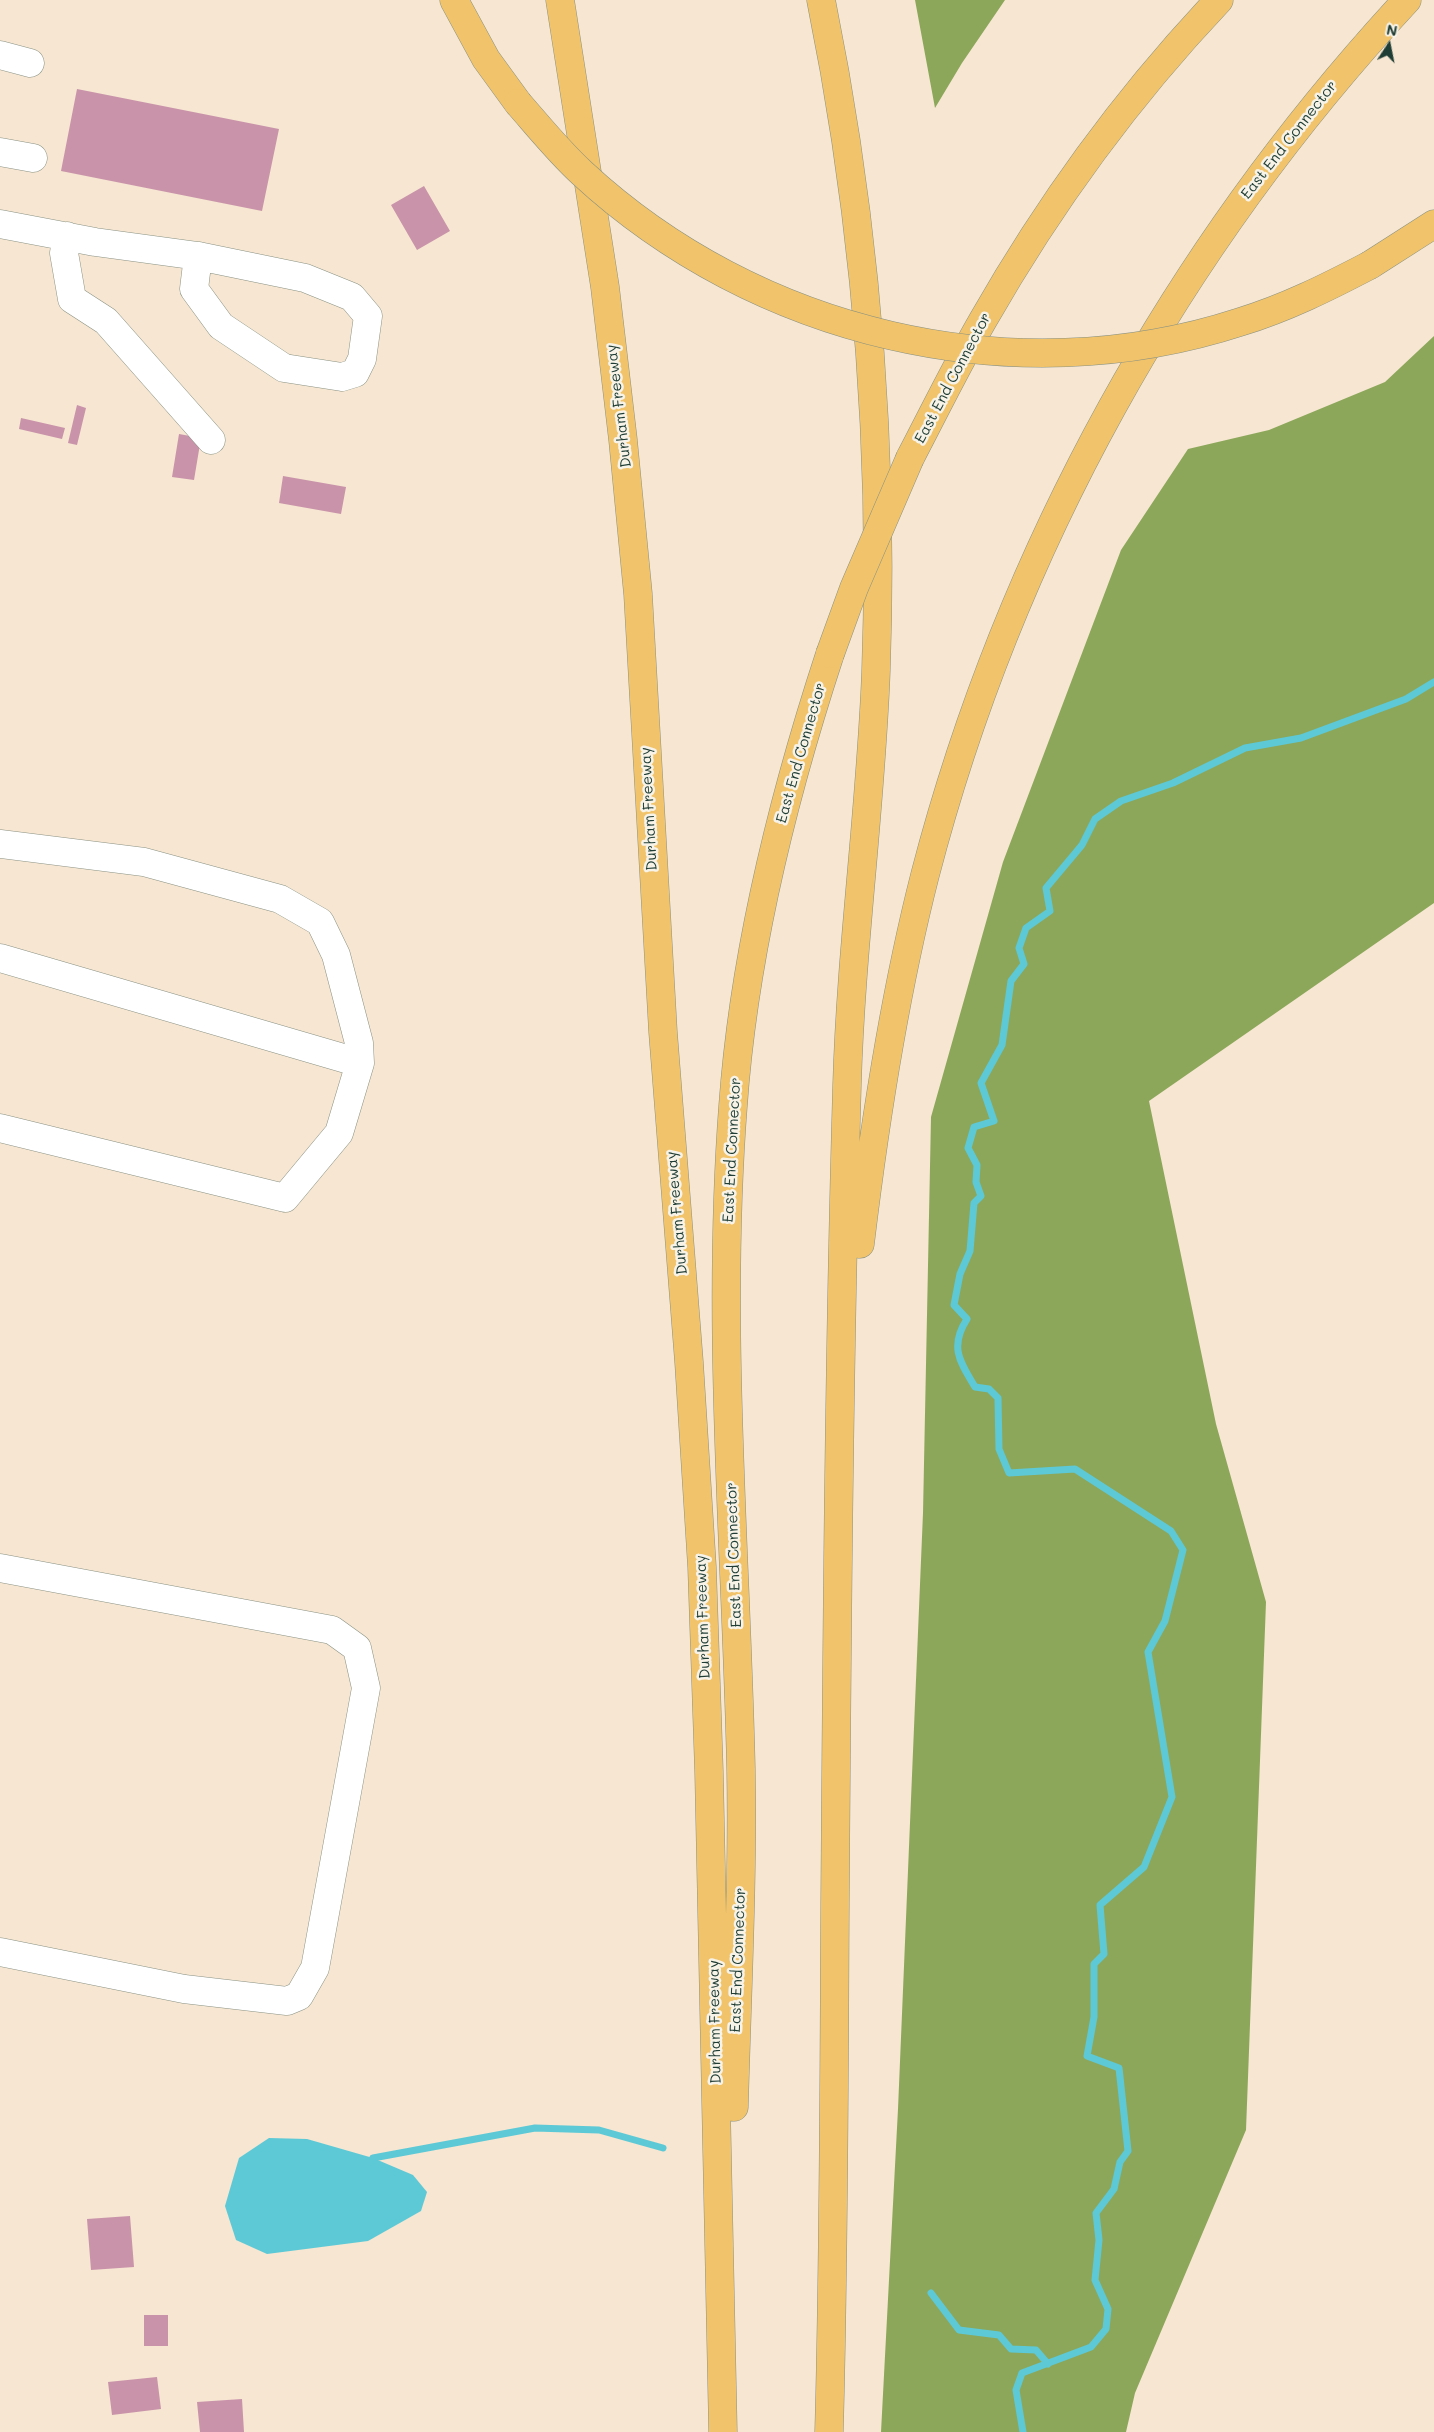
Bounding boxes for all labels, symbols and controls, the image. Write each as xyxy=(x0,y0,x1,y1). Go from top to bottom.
text: N xyxy=(1385,19,1399,40)
north arrow xyxy=(1364,20,1414,70)
street label: East End Connector xyxy=(1237,77,1341,203)
street label: East End Connector xyxy=(911,310,995,446)
street label: Durham Freeway xyxy=(603,343,635,469)
street label: East End Connector xyxy=(772,681,830,825)
street label: Durham Freeway xyxy=(637,747,661,871)
street label: East End Connector xyxy=(719,1077,745,1223)
street label: Durham Freeway xyxy=(663,1151,691,1275)
street label: East End Connector xyxy=(722,1482,746,1628)
street label: Durham Freeway xyxy=(692,1555,714,1679)
street label: East End Connector xyxy=(726,1887,750,2033)
street label: Durham Freeway xyxy=(705,1960,725,2084)

